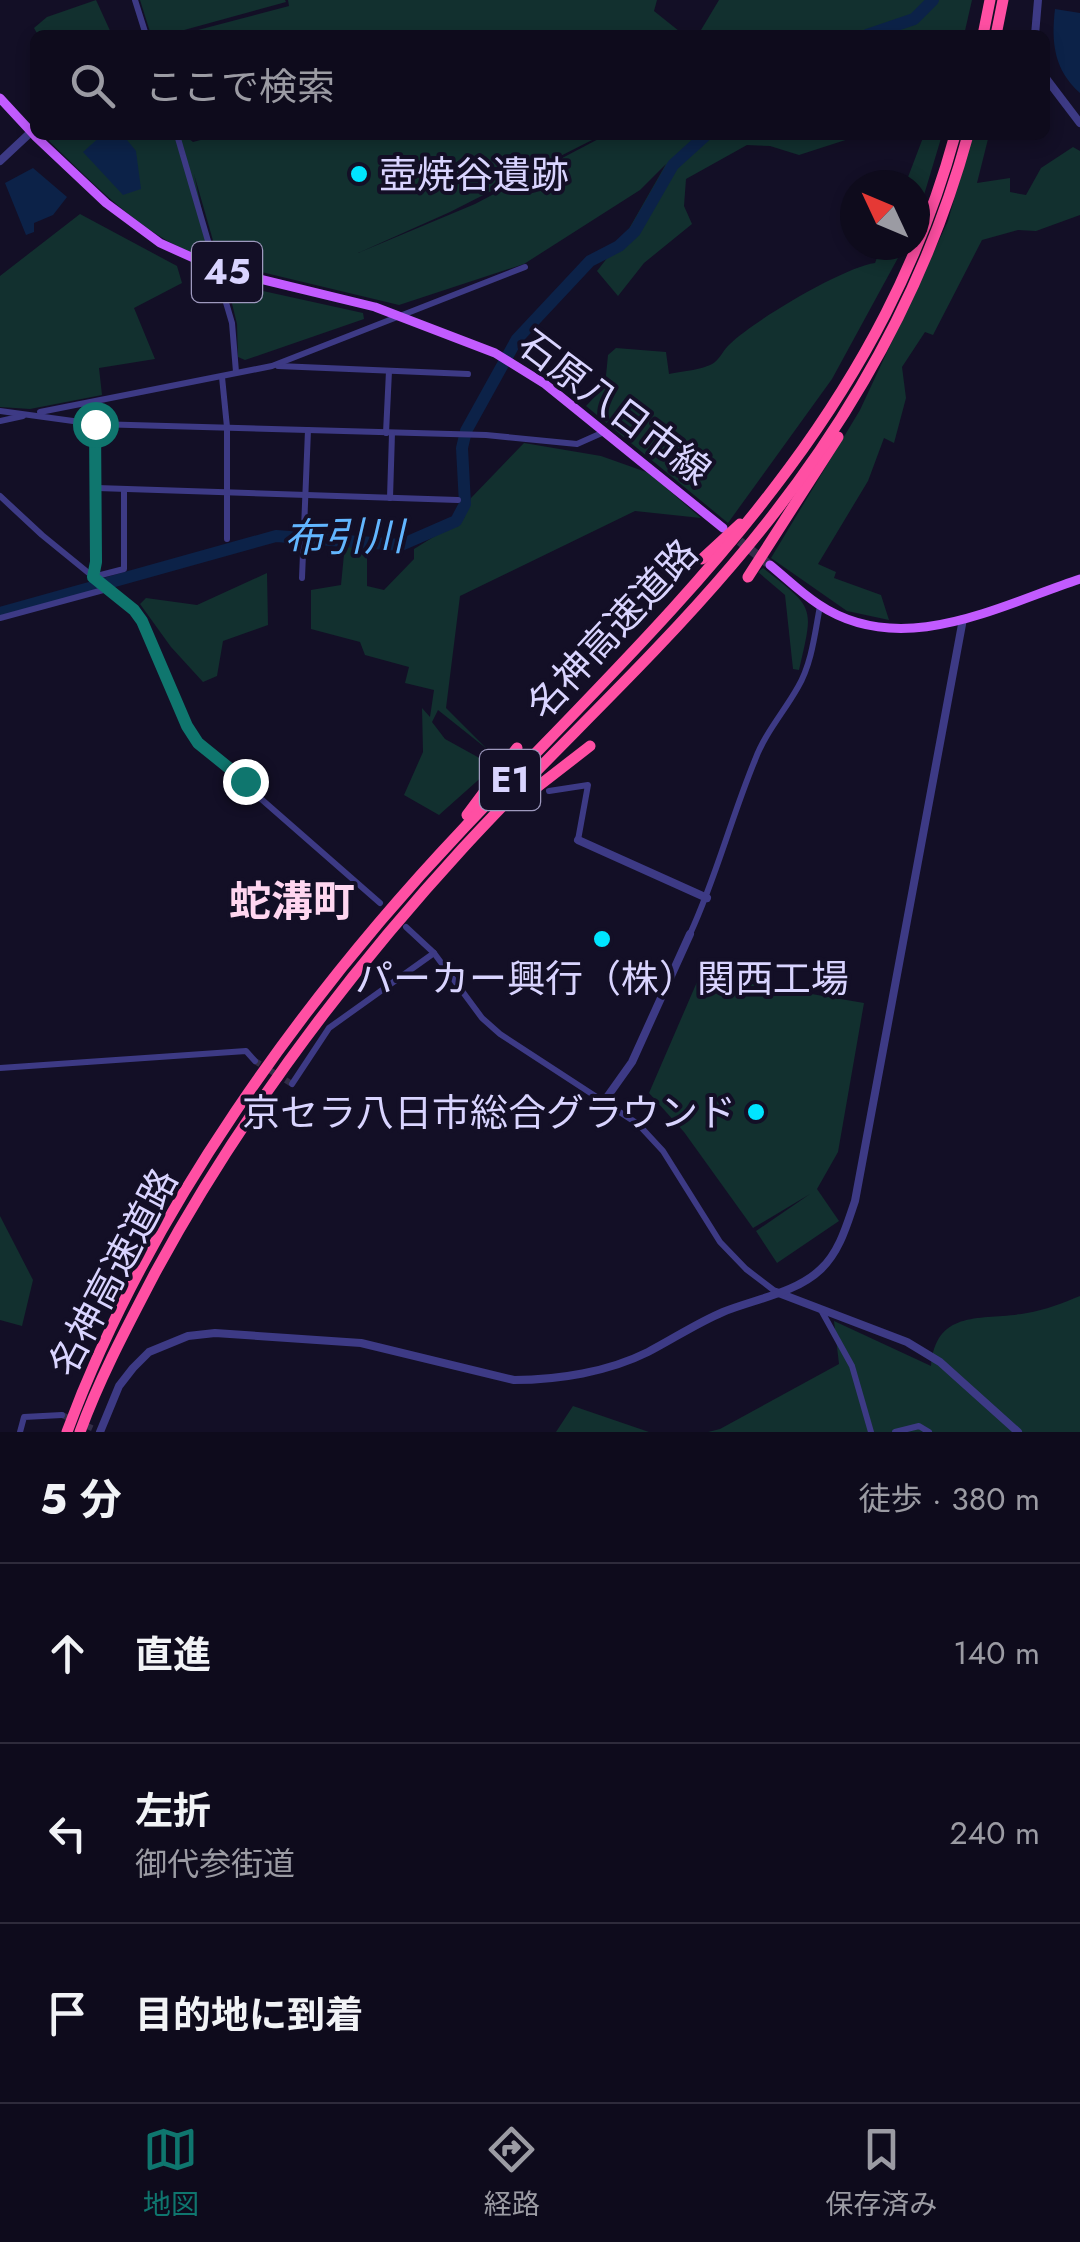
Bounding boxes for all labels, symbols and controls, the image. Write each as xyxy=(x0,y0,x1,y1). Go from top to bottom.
search box xyxy=(30,30,1050,140)
icon: search xyxy=(65,58,120,113)
text: ここで検索 xyxy=(145,59,335,114)
place label: 壺焼谷遺跡 xyxy=(379,147,569,202)
marker: 壺焼谷遺跡 xyxy=(348,163,370,185)
north arrow xyxy=(840,170,930,260)
road number: 45 xyxy=(192,242,262,302)
street label: 石原八日市線 xyxy=(507,316,723,498)
route start xyxy=(73,402,119,448)
water label: 布引川 xyxy=(284,507,408,567)
street label: 名神高速道路 xyxy=(514,527,710,731)
road number: E1 xyxy=(480,750,540,810)
route end xyxy=(223,759,269,805)
district label: 蛇溝町 xyxy=(229,871,355,932)
marker: パーカー興行（株）関西工場 xyxy=(591,928,613,950)
place label: パーカー興行（株）関西工場 xyxy=(355,951,849,1006)
place label: 京セラ八日市総合グラウンド xyxy=(242,1085,736,1140)
marker: 京セラ八日市総合グラウンド xyxy=(745,1101,767,1123)
street label: 名神高速道路 xyxy=(35,1158,191,1386)
text: 5 分 xyxy=(40,1469,122,1530)
text: 徒歩 · 380 m xyxy=(858,1476,1040,1522)
icon: ahead xyxy=(40,1626,95,1681)
text: 直進 xyxy=(135,1627,211,1682)
text: 140 m xyxy=(953,1630,1040,1676)
text: 左折 xyxy=(135,1783,211,1838)
icon: left xyxy=(40,1806,95,1861)
text: 240 m xyxy=(949,1810,1040,1856)
text: 御代参街道 xyxy=(135,1841,295,1887)
icon: arrive xyxy=(40,1986,95,2041)
text: 目的地に到着 xyxy=(135,1987,363,2042)
tab: 地図 xyxy=(143,2122,199,2225)
tab: 経路 xyxy=(484,2122,540,2225)
tab: 保存済み xyxy=(825,2122,937,2225)

